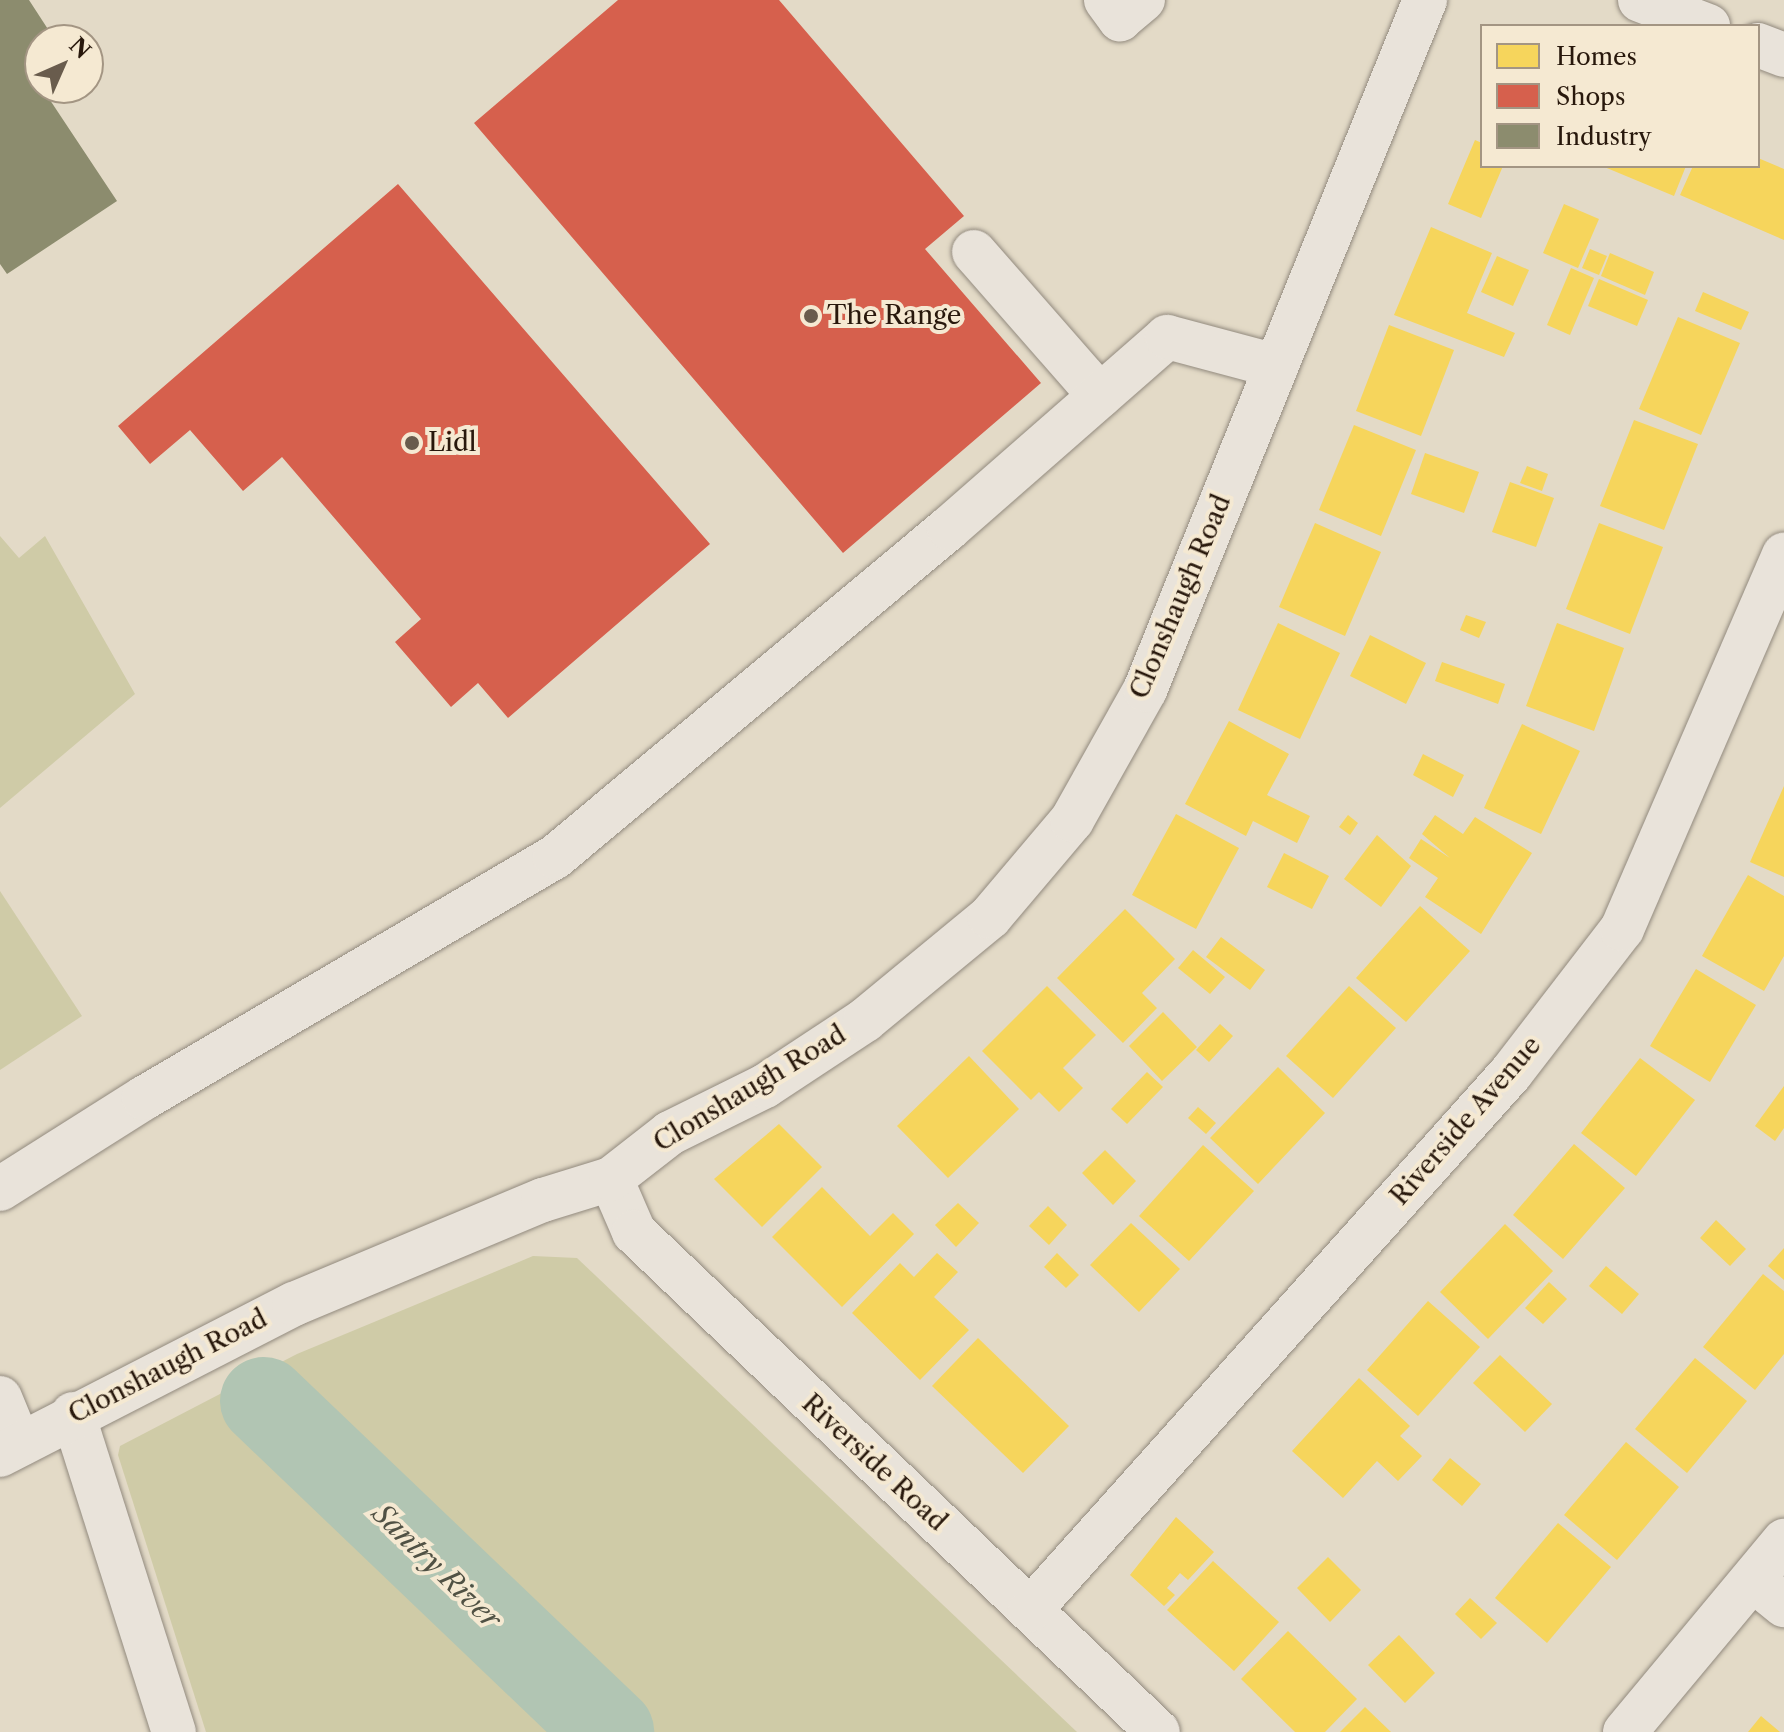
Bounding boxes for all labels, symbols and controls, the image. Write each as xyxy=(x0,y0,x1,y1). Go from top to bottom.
north arrow xyxy=(24,24,104,104)
legend xyxy=(1480,24,1760,168)
text: N xyxy=(64,32,96,64)
text: Homes xyxy=(1556,42,1637,71)
text: Shops xyxy=(1556,82,1625,111)
text: Industry xyxy=(1556,122,1652,151)
place label: The Range xyxy=(827,300,961,332)
marker: The Range xyxy=(802,307,820,325)
place label: Lidl xyxy=(428,427,477,459)
marker: Lidl xyxy=(403,434,421,452)
street label: Clonshaugh Road xyxy=(1124,490,1238,704)
street label: Clonshaugh Road xyxy=(648,1019,852,1159)
street label: Riverside Avenue xyxy=(1384,1030,1548,1212)
street label: Clonshaugh Road xyxy=(64,1303,272,1431)
street label: Riverside Road xyxy=(795,1388,953,1538)
water label: Santry River xyxy=(366,1497,508,1635)

